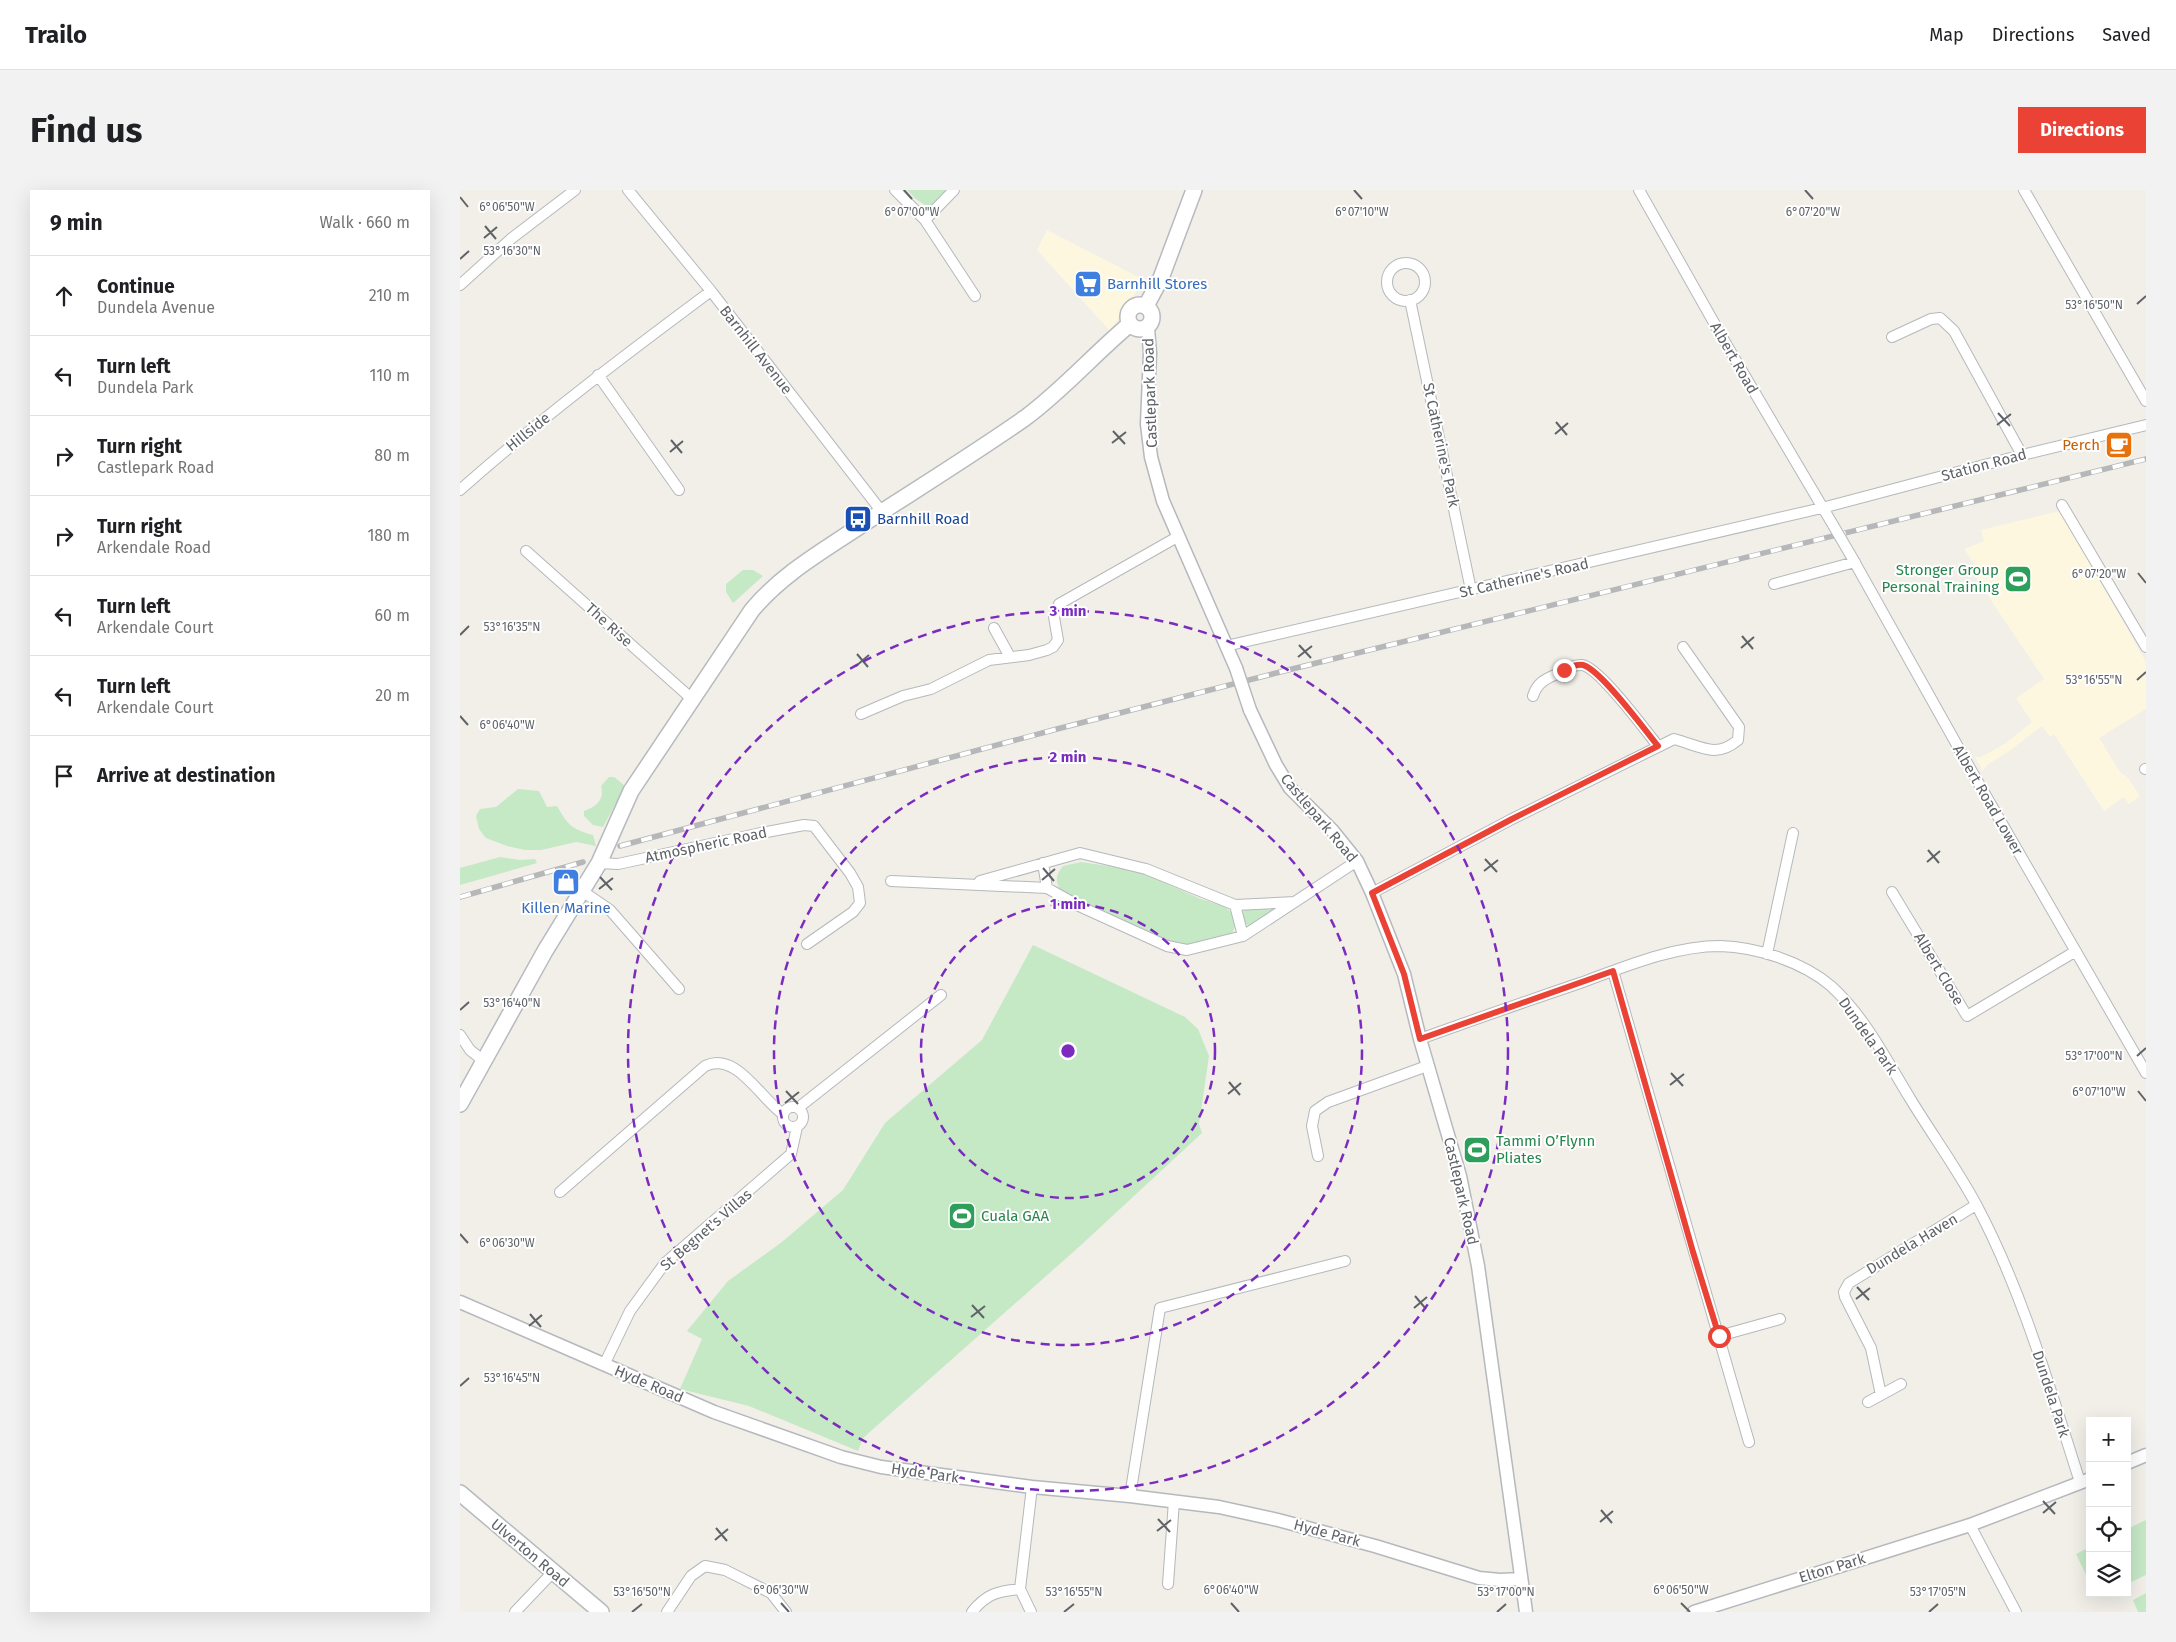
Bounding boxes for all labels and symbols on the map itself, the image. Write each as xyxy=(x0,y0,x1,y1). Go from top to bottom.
text: 6°06'50"W xyxy=(479,200,535,214)
text: 6°07'00"W xyxy=(885,205,940,219)
text: 6°07'10"W xyxy=(1335,205,1389,219)
text: 6°07'20"W xyxy=(1786,205,1840,219)
text: 53°16'30"N xyxy=(483,244,541,258)
supermarket icon: Barnhill Stores xyxy=(1073,269,1103,299)
place label: Barnhill Stores xyxy=(1107,275,1207,293)
text: 53°16'50"N xyxy=(2065,298,2123,312)
street label: Barnhill Avenue xyxy=(716,302,796,398)
street label: Albert Road xyxy=(1706,319,1762,397)
street label: Castlepark Road xyxy=(1139,338,1161,448)
street label: St Catherine's Park xyxy=(1419,381,1463,509)
street label: Hillside xyxy=(502,409,554,455)
cafe icon: Perch xyxy=(2104,430,2134,460)
place label: Perch xyxy=(2062,436,2100,454)
street label: Station Road xyxy=(1939,445,2029,485)
bus stop icon: Barnhill Road xyxy=(843,504,873,534)
place label: Barnhill Road xyxy=(877,510,969,528)
street label: St Catherine's Road xyxy=(1458,554,1590,602)
place label: Stronger Group Personal Training xyxy=(1881,561,1999,596)
sports icon: Stronger Group Personal Training xyxy=(2003,564,2033,594)
text: 6°07'20"W xyxy=(2072,567,2126,581)
street label: The Rise xyxy=(582,599,636,651)
text: 3 min xyxy=(1049,602,1086,620)
text: 53°16'35"N xyxy=(484,620,540,634)
route end xyxy=(1553,659,1576,682)
text: 53°16'55"N xyxy=(2066,673,2122,687)
text: 6°06'40"W xyxy=(479,718,535,732)
street label: Albert Road Lower xyxy=(1949,742,2027,859)
text: 2 min xyxy=(1050,748,1086,766)
street label: Castlepark Road xyxy=(1277,770,1361,866)
street label: Atmospheric Road xyxy=(643,823,769,867)
shop icon: Killen Marine xyxy=(551,867,581,897)
text: 1 min xyxy=(1050,895,1086,913)
place label: Killen Marine xyxy=(521,899,611,917)
street label: Albert Close xyxy=(1910,929,1968,1009)
street label: Dundela Park xyxy=(1835,994,1901,1078)
text: 53°16'40"N xyxy=(483,996,541,1010)
centre of rings xyxy=(1059,1042,1077,1060)
text: 53°17'00"N xyxy=(2065,1049,2123,1063)
text: 6°07'10"W xyxy=(2072,1085,2126,1099)
place label: Tammi O’Flynn Pliates xyxy=(1496,1132,1595,1167)
street label: Castlepark Road xyxy=(1440,1135,1482,1247)
sports icon: Tammi O’Flynn Pliates xyxy=(1462,1135,1492,1165)
street label: St Begnet's Villas xyxy=(657,1185,755,1275)
sports icon: Cuala GAA xyxy=(947,1201,977,1231)
place label: Cuala GAA xyxy=(981,1207,1049,1225)
street label: Dundela Haven xyxy=(1863,1210,1961,1278)
text: 6°06'30"W xyxy=(479,1236,535,1250)
route start xyxy=(1708,1325,1731,1348)
street label: Dundela Park xyxy=(2028,1348,2074,1440)
street label: Hyde Road xyxy=(612,1361,686,1407)
text: 53°16'45"N xyxy=(484,1371,540,1385)
street label: Hyde Park xyxy=(890,1459,960,1487)
street label: Ulverton Road xyxy=(487,1515,573,1591)
street label: Hyde Park xyxy=(1292,1515,1363,1551)
street label: Elton Park xyxy=(1797,1549,1868,1587)
text: 6°06'30"W xyxy=(753,1583,809,1597)
text: 6°06'40"W xyxy=(1203,1583,1259,1597)
text: 6°06'50"W xyxy=(1653,1583,1709,1597)
text: 53°16'50"N xyxy=(613,1585,671,1599)
text: 53°16'55"N xyxy=(1046,1585,1102,1599)
text: 53°17'00"N xyxy=(1477,1585,1535,1599)
text: 53°17'05"N xyxy=(1910,1585,1966,1599)

